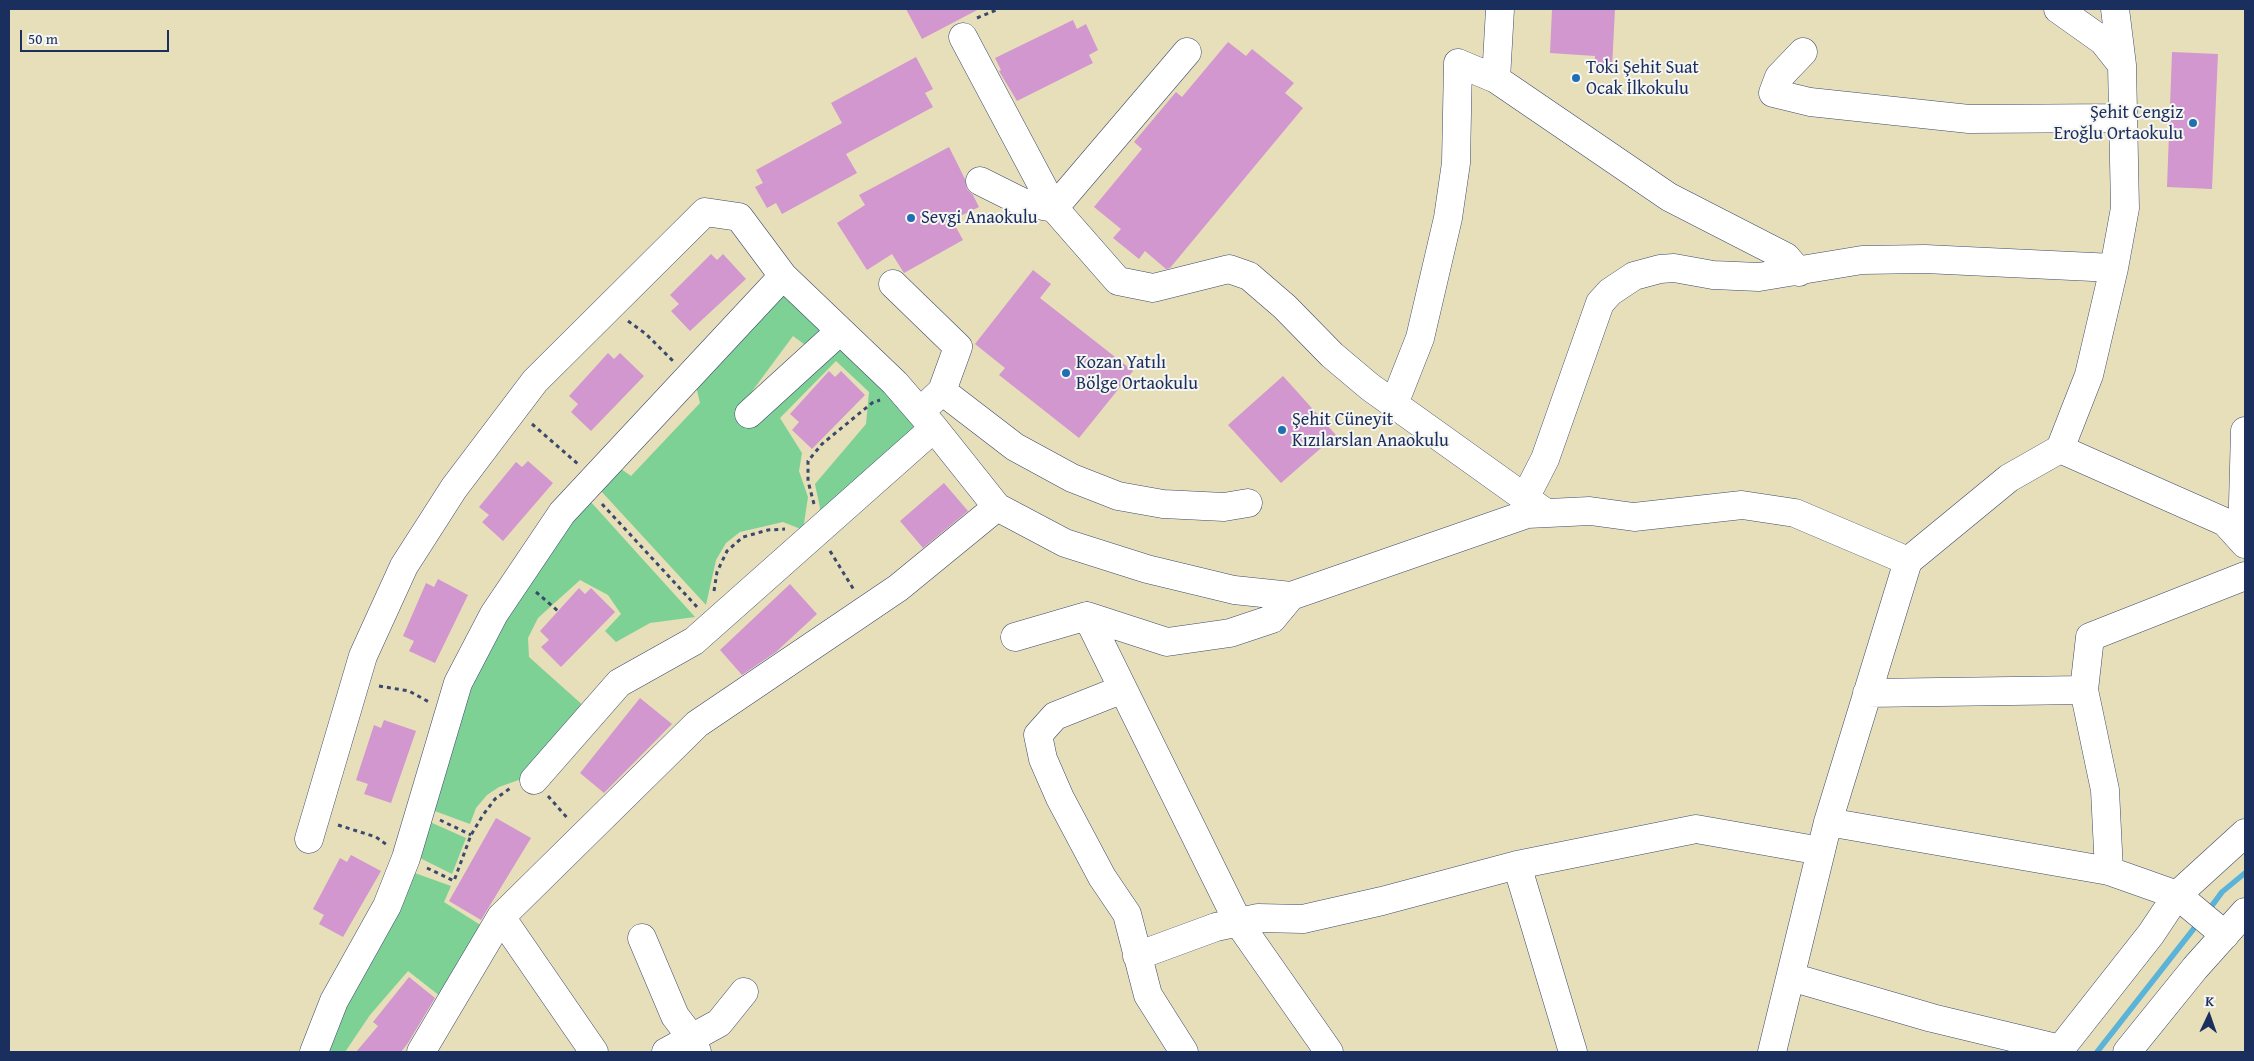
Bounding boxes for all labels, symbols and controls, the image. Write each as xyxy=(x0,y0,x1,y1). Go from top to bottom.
scale bar xyxy=(22,20,171,52)
text: 50 m xyxy=(28,28,58,49)
place label: Toki Şehit Suat Ocak İlkokulu xyxy=(1586,57,1699,100)
marker: Toki Şehit Suat Ocak İlkokulu xyxy=(1570,72,1582,84)
place label: Şehit Cengiz Eroğlu Ortaokulu xyxy=(2054,102,2183,144)
marker: Şehit Cengiz Eroğlu Ortaokulu xyxy=(2187,117,2199,129)
place label: Sevgi Anaokulu xyxy=(921,207,1038,229)
marker: Sevgi Anaokulu xyxy=(905,212,917,224)
place label: Kozan Yatılı Bölge Ortaokulu xyxy=(1076,352,1198,394)
marker: Kozan Yatılı Bölge Ortaokulu xyxy=(1060,367,1072,379)
place label: Şehit Cüneyit Kızılarslan Anaokulu xyxy=(1292,409,1449,452)
marker: Şehit Cüneyit Kızılarslan Anaokulu xyxy=(1276,424,1288,436)
north arrow xyxy=(2184,991,2234,1041)
text: K xyxy=(2205,991,2215,1011)

